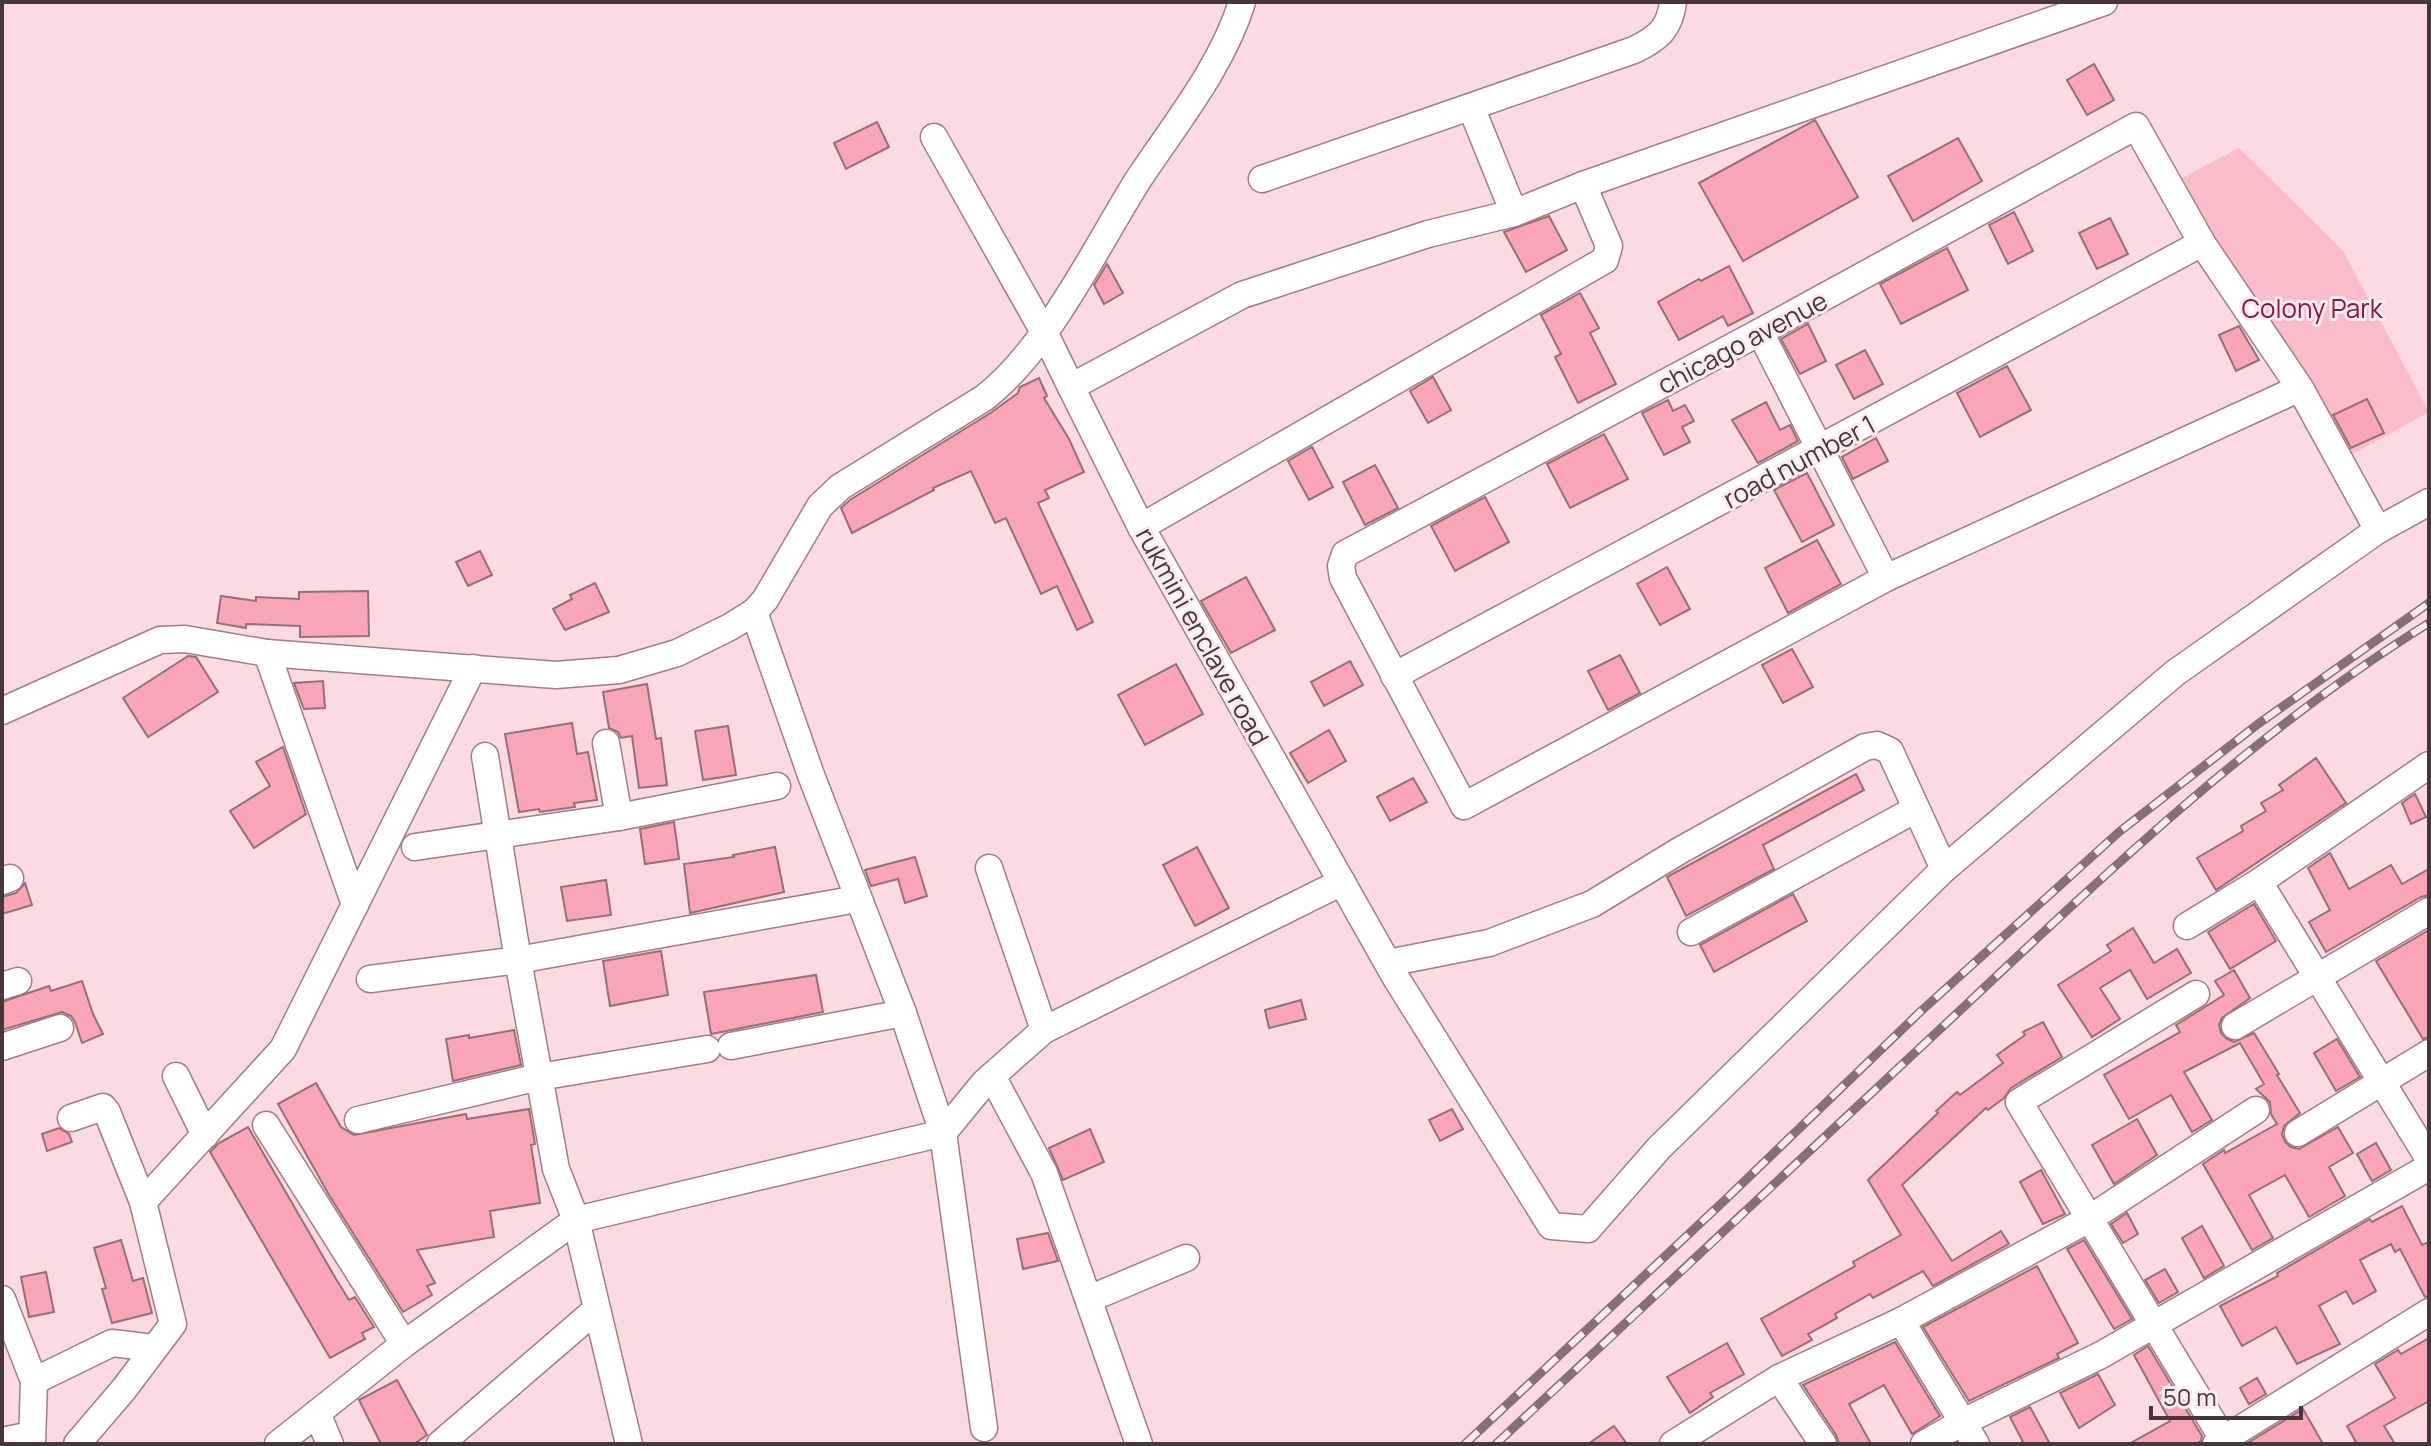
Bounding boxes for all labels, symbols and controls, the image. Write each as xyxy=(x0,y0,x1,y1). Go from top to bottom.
street label: chicago avenue xyxy=(1650,282,1834,402)
park label: Colony Park xyxy=(2241,290,2384,326)
street label: road number 1 xyxy=(1716,406,1882,516)
street label: rukmini enclave road xyxy=(1128,521,1278,751)
scale bar xyxy=(2151,1370,2301,1420)
text: 50 m xyxy=(2163,1380,2217,1413)

